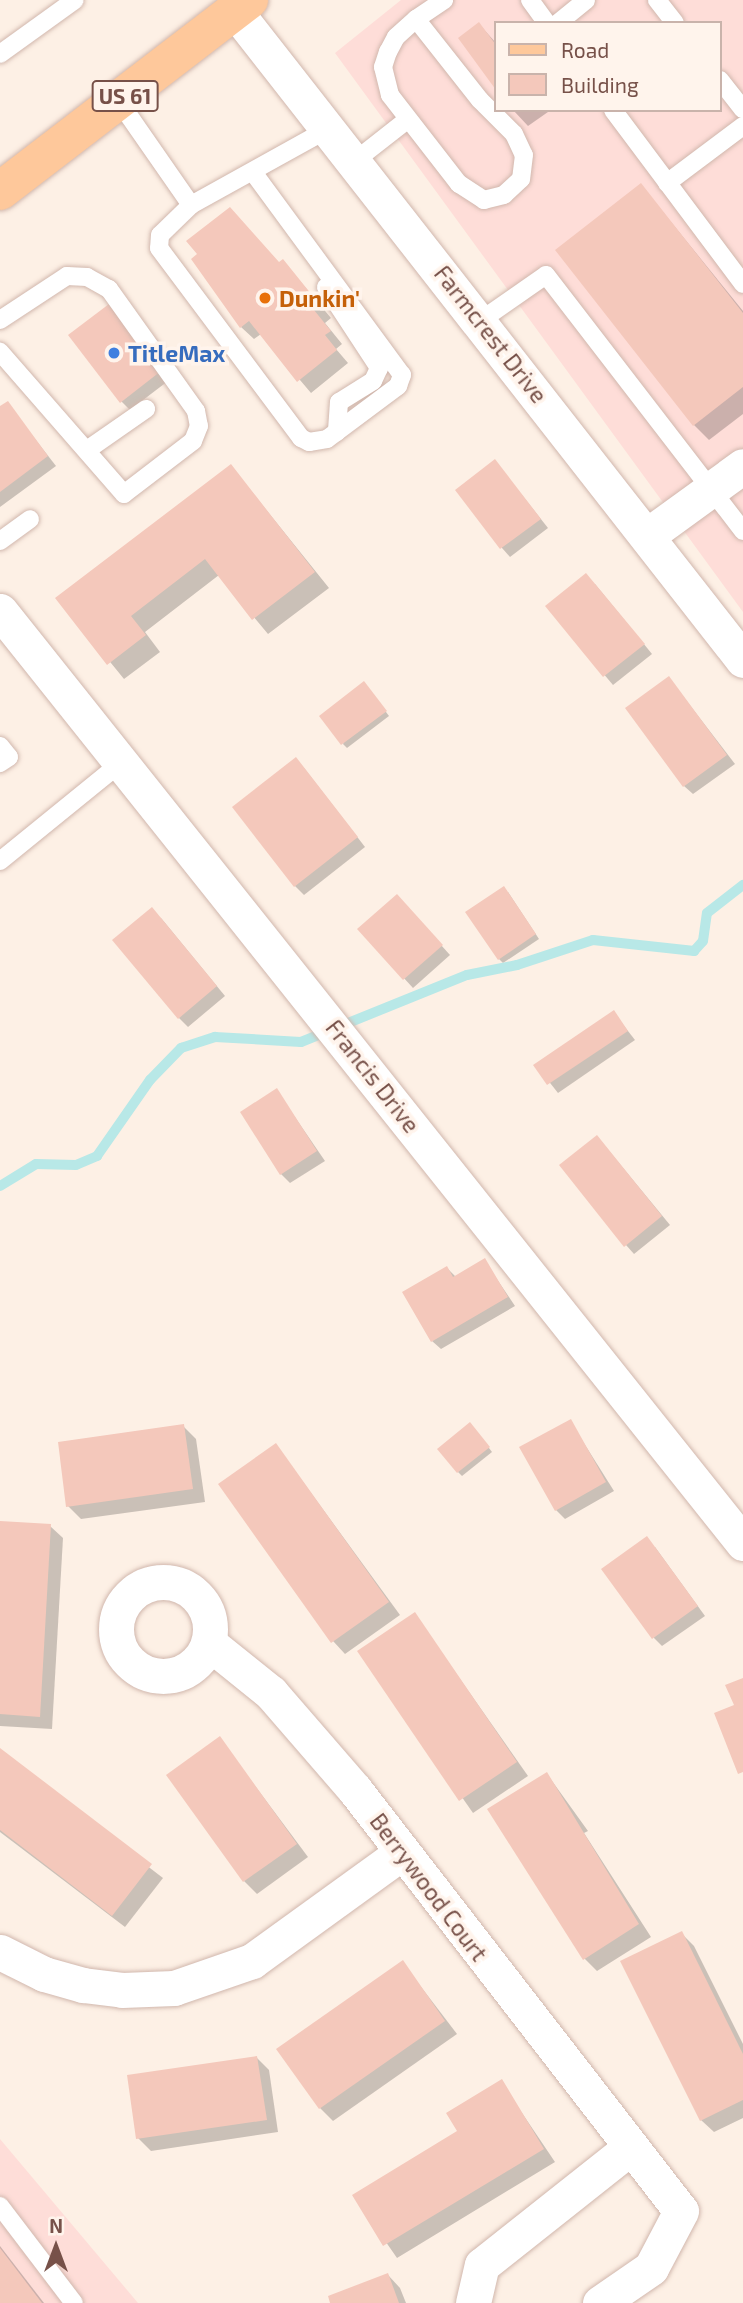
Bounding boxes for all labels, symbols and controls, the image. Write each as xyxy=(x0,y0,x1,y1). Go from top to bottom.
legend xyxy=(494,21,722,112)
text: Road xyxy=(561,37,609,62)
text: Building xyxy=(561,72,639,97)
road number: US 61 xyxy=(90,78,160,114)
street label: Farmcrest Drive xyxy=(429,260,553,408)
place label: Dunkin' xyxy=(279,284,360,312)
marker: Dunkin' xyxy=(257,290,273,306)
place label: TitleMax xyxy=(128,339,225,367)
marker: TitleMax xyxy=(106,345,122,361)
street label: Francis Drive xyxy=(320,1014,426,1138)
street label: Berrywood Court xyxy=(364,1808,494,1966)
north arrow xyxy=(21,2212,91,2282)
text: N xyxy=(49,2214,63,2237)

